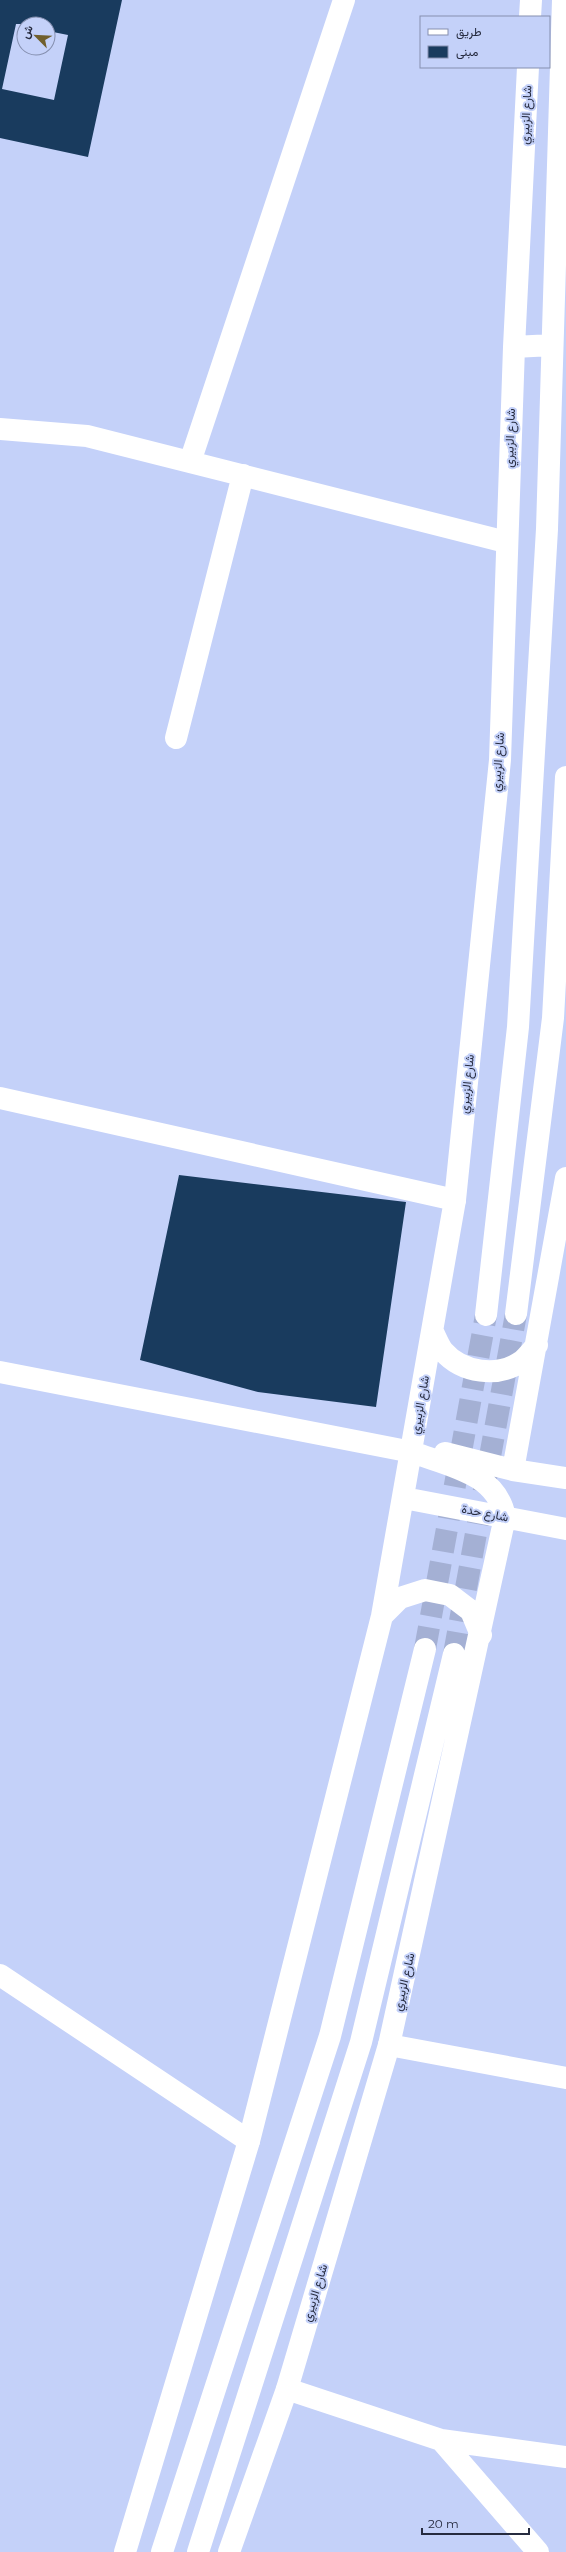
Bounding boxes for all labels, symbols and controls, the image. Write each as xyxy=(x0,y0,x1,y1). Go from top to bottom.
north arrow xyxy=(16,16,56,56)
legend xyxy=(420,16,550,68)
text: ش xyxy=(18,23,36,41)
text: طريق xyxy=(456,24,482,40)
text: مبنى xyxy=(456,44,478,60)
street label: شارع الزبيري xyxy=(516,85,538,145)
street label: شارع الزبيري xyxy=(501,408,521,468)
street label: شارع الزبيري xyxy=(488,732,510,792)
street label: شارع الزبيري xyxy=(456,1054,480,1115)
street label: شارع الزبيري xyxy=(407,1374,435,1436)
street label: شارع حدة xyxy=(460,1501,510,1526)
street label: شارع الزبيري xyxy=(390,1951,420,2013)
street label: شارع الزبيري xyxy=(299,2262,333,2324)
scale bar xyxy=(422,2510,529,2536)
text: 20 m xyxy=(428,2516,459,2531)

